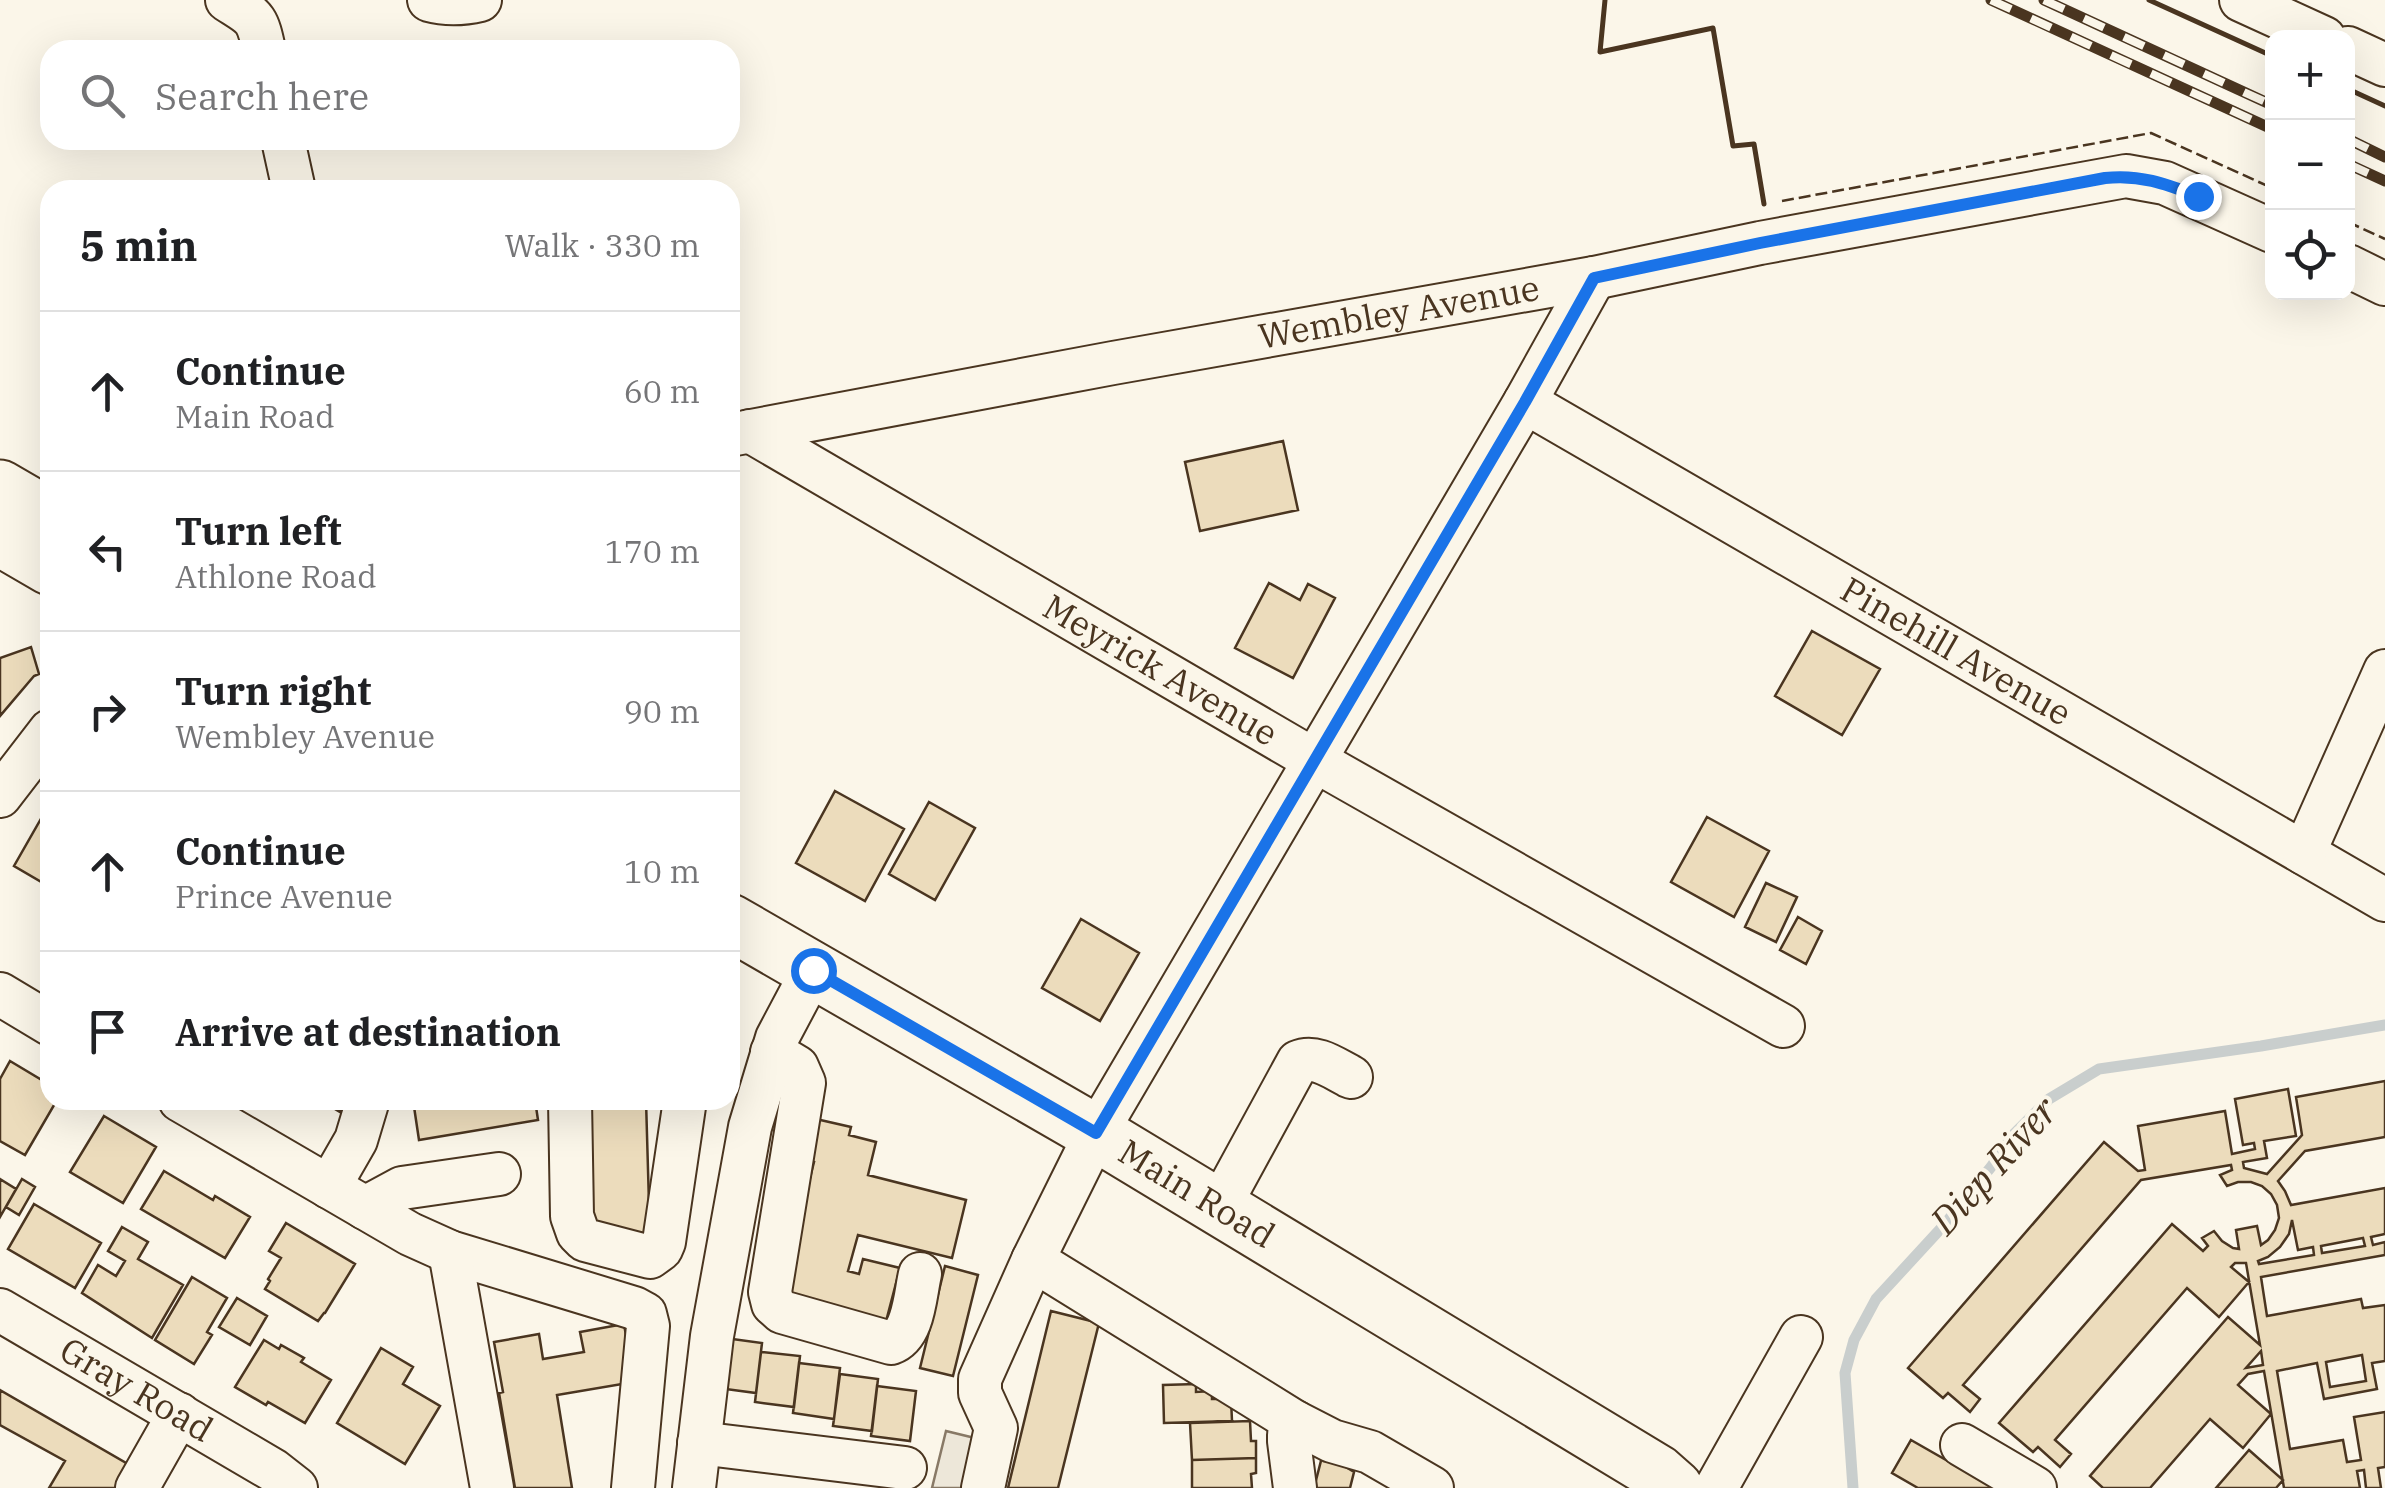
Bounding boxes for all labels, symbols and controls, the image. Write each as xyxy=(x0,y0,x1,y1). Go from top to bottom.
map controls xyxy=(2265,30,2355,300)
button: + xyxy=(2265,30,2355,120)
search box xyxy=(40,40,740,150)
icon: search xyxy=(75,68,130,123)
text: Search here xyxy=(155,71,369,120)
button: − xyxy=(2265,120,2355,210)
route end xyxy=(2176,174,2222,220)
button: locate xyxy=(2265,210,2355,300)
text: 5 min xyxy=(80,218,198,273)
text: Walk · 330 m xyxy=(504,224,700,266)
street label: Wembley Avenue xyxy=(1255,264,1543,359)
text: Continue xyxy=(175,346,346,395)
icon: ahead xyxy=(80,364,135,419)
text: 60 m xyxy=(624,370,700,412)
text: Main Road xyxy=(175,395,335,437)
text: Turn left xyxy=(175,506,342,555)
icon: left xyxy=(80,524,135,579)
text: 170 m xyxy=(604,530,700,572)
text: Athlone Road xyxy=(175,555,377,597)
street label: Pinehill Avenue xyxy=(1833,566,2080,736)
street label: Meyrick Avenue xyxy=(1035,583,1286,756)
text: Turn right xyxy=(175,666,371,715)
icon: right xyxy=(80,684,135,739)
text: 90 m xyxy=(624,690,700,732)
text: Wembley Avenue xyxy=(175,715,435,757)
text: Continue xyxy=(175,826,346,875)
icon: ahead xyxy=(80,844,135,899)
text: 10 m xyxy=(624,850,700,892)
text: Prince Avenue xyxy=(175,875,393,917)
route start xyxy=(791,948,837,994)
icon: arrive xyxy=(80,1004,135,1059)
text: Arrive at destination xyxy=(175,1007,561,1056)
water label: Diep River xyxy=(1918,1085,2068,1244)
street label: Main Road xyxy=(1110,1128,1284,1258)
street label: Gray Road xyxy=(52,1326,222,1452)

